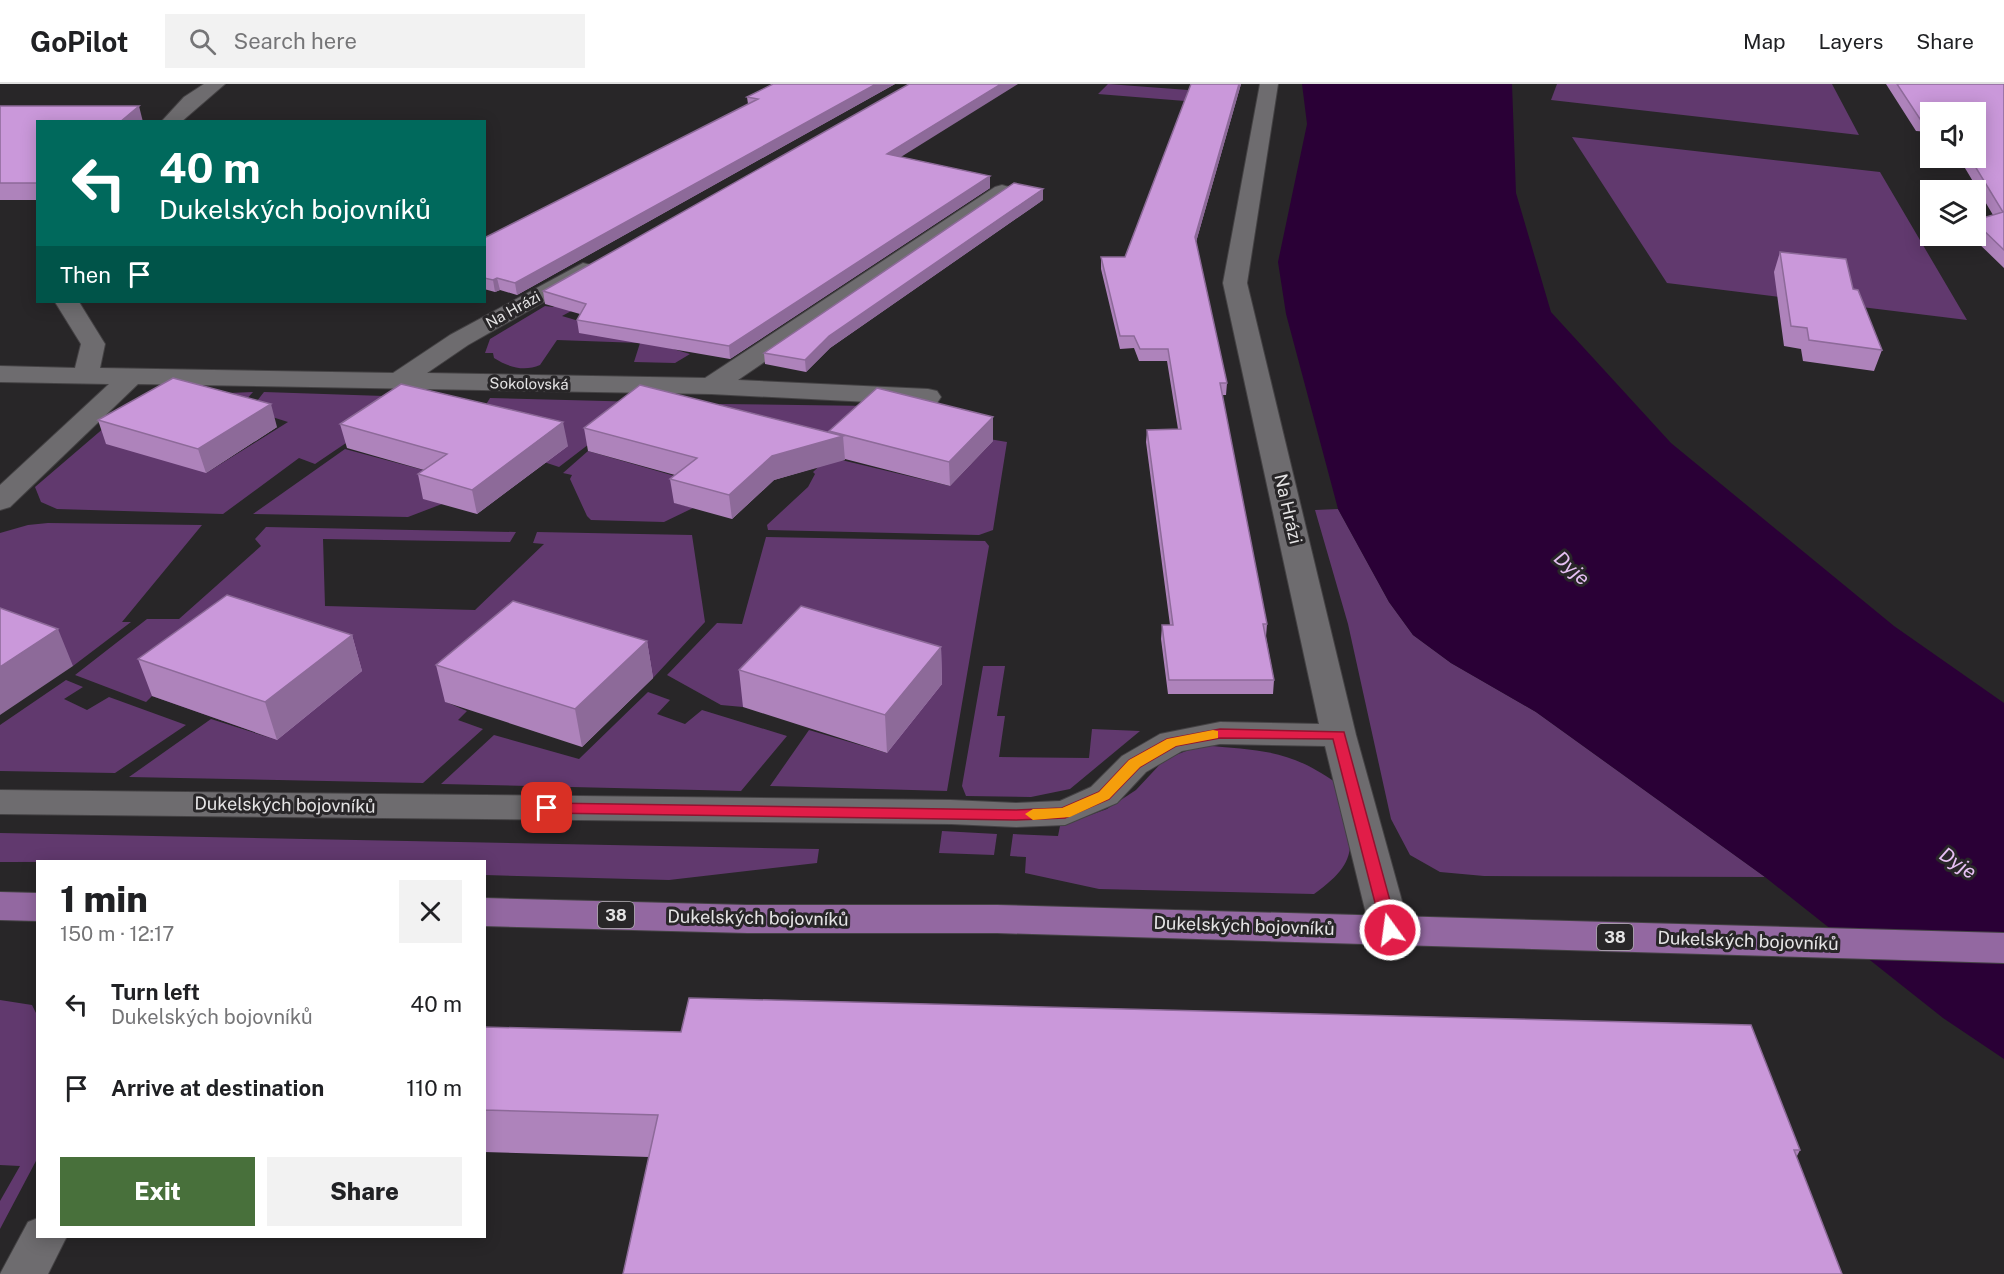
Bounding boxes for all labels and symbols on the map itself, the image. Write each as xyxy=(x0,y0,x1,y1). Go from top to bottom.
street label: Na Hrázi xyxy=(483,288,543,331)
street label: Sokolovská xyxy=(489,374,569,393)
street label: Na Hrázi xyxy=(1270,472,1307,546)
water label: Dyje xyxy=(1549,546,1595,590)
pin xyxy=(521,782,572,833)
street label: Dukelských bojovníků xyxy=(194,792,376,817)
water label: Dyje xyxy=(1935,842,1981,884)
position arrow xyxy=(1358,898,1422,962)
road number: 38 xyxy=(598,902,634,928)
street label: Dukelských bojovníků xyxy=(667,905,849,930)
street label: Dukelských bojovníků xyxy=(1153,912,1335,939)
road number: 38 xyxy=(1597,924,1633,950)
street label: Dukelských bojovníků xyxy=(1657,927,1839,954)

